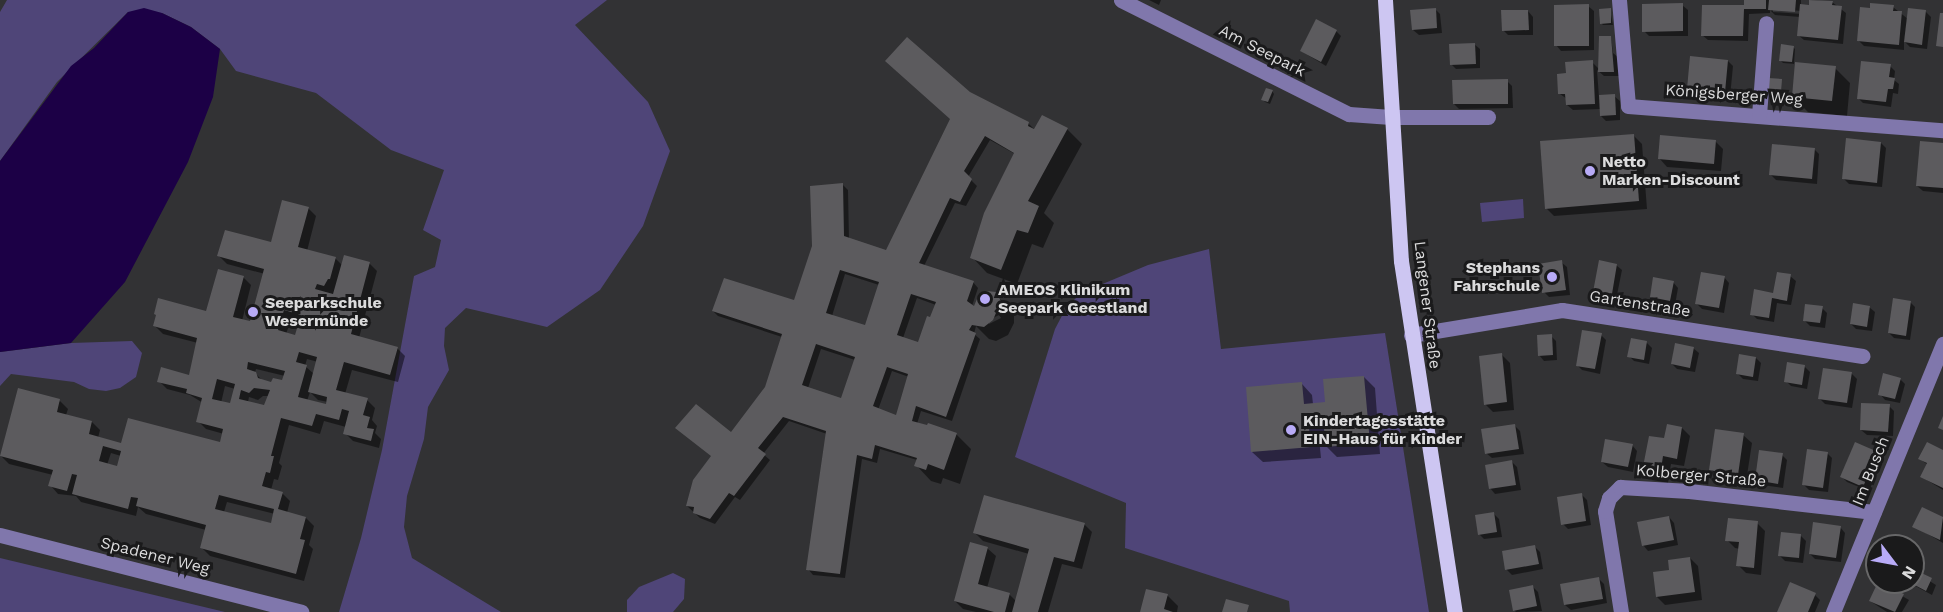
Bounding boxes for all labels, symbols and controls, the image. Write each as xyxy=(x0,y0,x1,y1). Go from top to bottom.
street label: Am Seepark xyxy=(1215,21,1309,81)
street label: Königsberger Weg xyxy=(1664,81,1804,109)
place label: Netto Marken-Discount xyxy=(1602,152,1740,190)
marker: Netto Marken-Discount xyxy=(1583,164,1597,178)
street label: Langener Straße xyxy=(1410,240,1444,370)
place label: Stephans Fahrschule xyxy=(1453,258,1540,296)
marker: Stephans Fahrschule xyxy=(1545,270,1559,284)
place label: AMEOS Klinikum Seepark Geestland xyxy=(998,280,1148,318)
street label: Gartenstraße xyxy=(1588,287,1692,321)
marker: AMEOS Klinikum Seepark Geestland xyxy=(976,290,994,308)
place label: Seeparkschule Wesermünde xyxy=(265,293,382,331)
marker: Seeparkschule Wesermünde xyxy=(246,305,260,319)
place label: Kindertagesstätte EIN-Haus für Kinder xyxy=(1303,411,1462,449)
marker: Kindertagesstätte EIN-Haus für Kinder xyxy=(1284,423,1298,437)
street label: Im Busch xyxy=(1848,434,1894,508)
street label: Kolberger Straße xyxy=(1635,461,1767,491)
street label: Spadener Weg xyxy=(98,533,212,579)
north arrow xyxy=(1865,534,1925,594)
text: N xyxy=(1898,563,1920,583)

